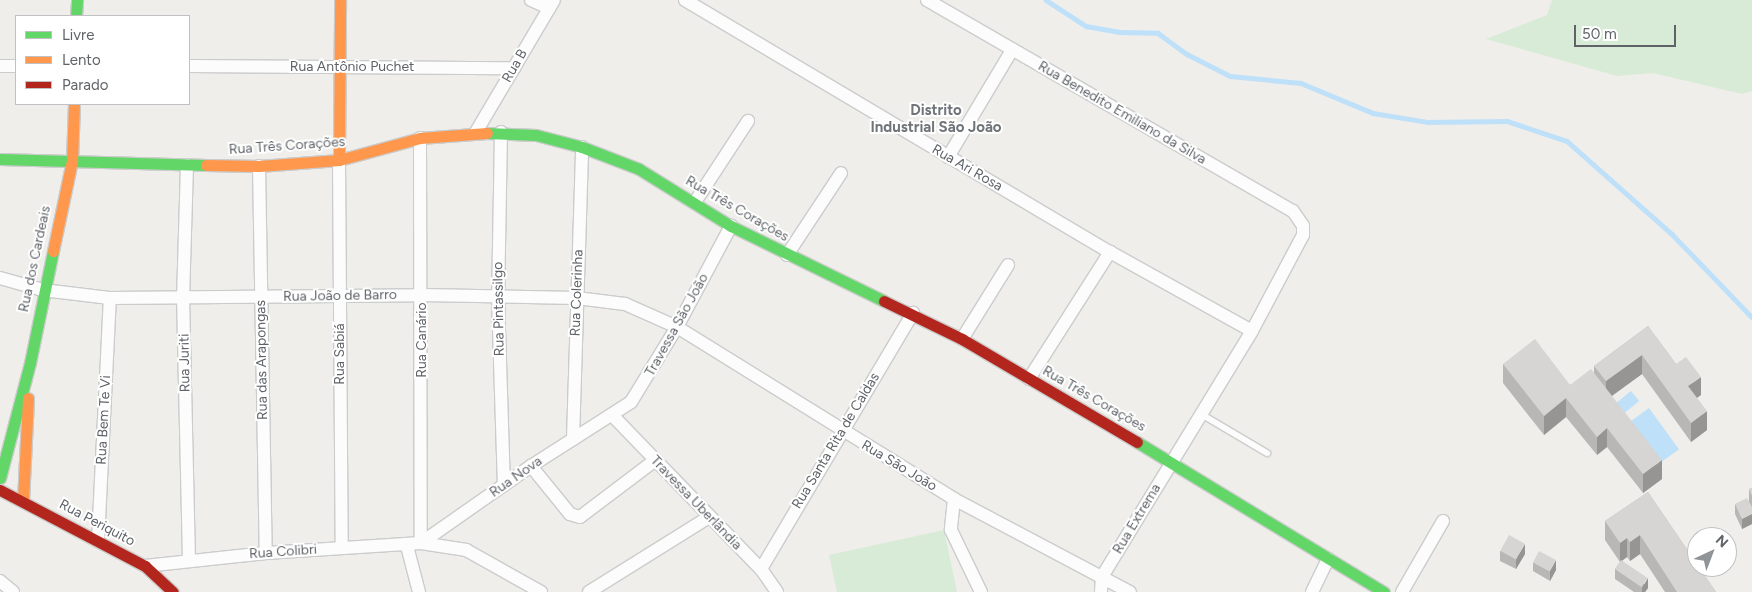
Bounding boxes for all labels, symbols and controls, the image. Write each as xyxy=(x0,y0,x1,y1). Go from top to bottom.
legend xyxy=(15,15,190,105)
scale bar xyxy=(1577,15,1680,47)
text: 50 m xyxy=(1582,25,1617,43)
text: Livre xyxy=(62,26,94,44)
street label: Rua B xyxy=(499,46,531,86)
text: Lento xyxy=(62,51,101,69)
street label: Rua Benedito Emiliano da Silva xyxy=(1035,58,1209,168)
street label: Rua Antônio Puchet xyxy=(290,59,414,75)
text: Parado xyxy=(62,76,108,94)
district label: Distrito Industrial São João xyxy=(870,101,1002,136)
street label: Rua Três Corações xyxy=(228,134,346,158)
street label: Rua Ari Rosa xyxy=(929,141,1005,195)
street label: Rua Três Corações xyxy=(682,173,792,245)
street label: Rua dos Cardeais xyxy=(16,204,54,314)
street label: Rua Colerinha xyxy=(567,249,587,337)
street label: Rua Pintassilgo xyxy=(490,262,508,356)
street label: Travessa São João xyxy=(642,271,712,379)
street label: Rua João de Barro xyxy=(283,287,397,305)
street label: Rua das Arapongas xyxy=(253,300,271,420)
street label: Rua Canário xyxy=(414,302,430,378)
street label: Rua Sabiá xyxy=(332,323,348,385)
street label: Rua Juriti xyxy=(176,333,194,393)
street label: Rua Três Corações xyxy=(1039,363,1149,435)
street label: Rua Santa Rita de Caldas xyxy=(789,370,883,512)
street label: Rua Bem Te Vi xyxy=(93,375,115,465)
street label: Rua São João xyxy=(858,437,940,495)
street label: Travessa Uberlândia xyxy=(647,452,745,554)
street label: Rua Nova xyxy=(487,453,545,501)
street label: Rua Extrema xyxy=(1109,481,1165,557)
street label: Rua Periquito xyxy=(56,496,138,550)
north arrow xyxy=(1687,527,1737,577)
text: N xyxy=(1712,531,1732,551)
street label: Rua Colibri xyxy=(249,541,317,563)

